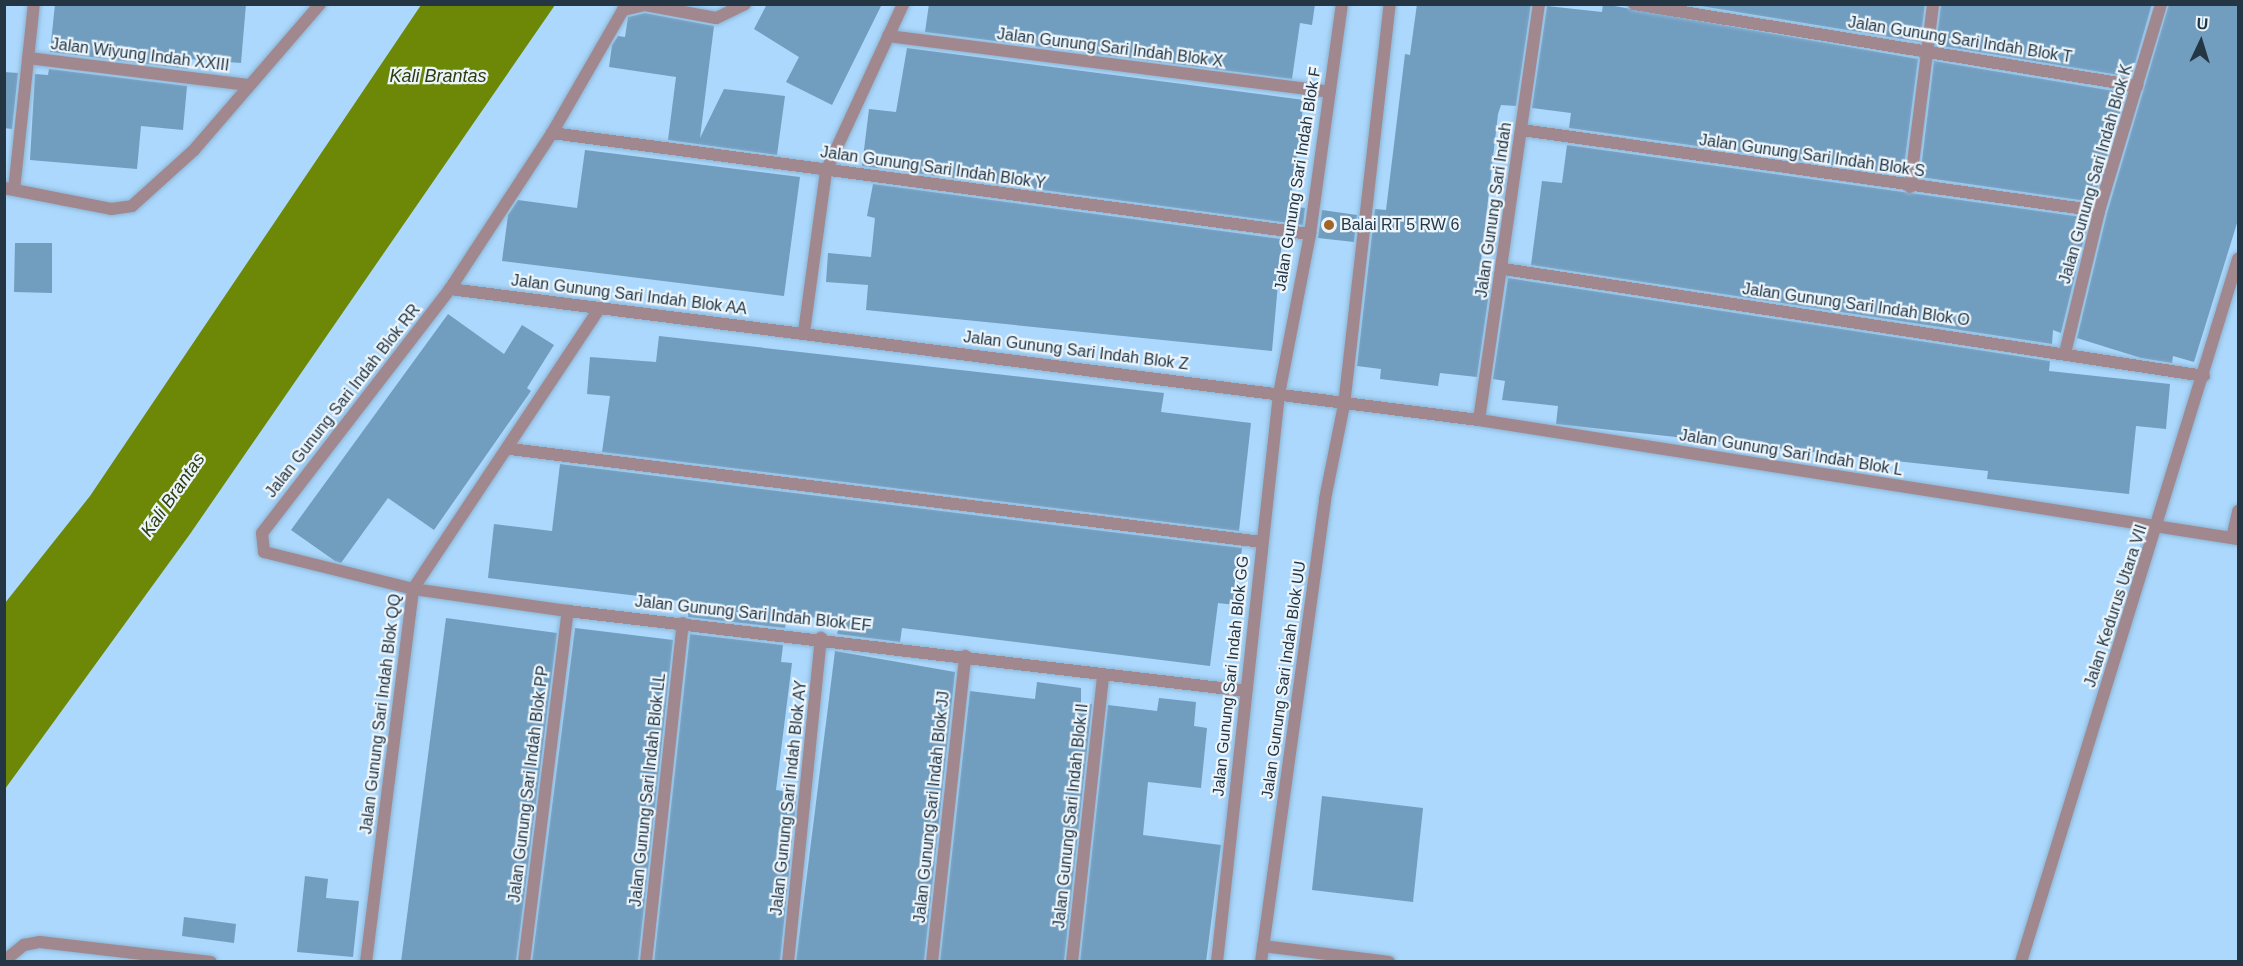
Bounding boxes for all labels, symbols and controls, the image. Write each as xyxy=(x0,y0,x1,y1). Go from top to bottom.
north arrow xyxy=(2171,12,2231,72)
street label: Jalan Gunung Sari Indah Blok T xyxy=(1846,13,2074,67)
text: U xyxy=(2196,15,2209,32)
street label: Jalan Gunung Sari Indah Blok X xyxy=(996,25,1224,71)
street label: Jalan Wiyung Indah XXIII xyxy=(50,35,230,75)
street label: Jalan Gunung Sari Indah Blok K xyxy=(2055,62,2137,286)
water label: Kali Brantas xyxy=(389,65,487,87)
street label: Jalan Gunung Sari Indah Blok F xyxy=(1271,65,1325,293)
street label: Jalan Gunung Sari Indah xyxy=(1472,121,1516,299)
street label: Jalan Gunung Sari Indah Blok S xyxy=(1698,131,1926,181)
street label: Jalan Gunung Sari Indah Blok Y xyxy=(819,143,1047,193)
place label: Balai RT 5 RW 6 xyxy=(1341,215,1460,235)
marker: Balai RT 5 RW 6 xyxy=(1322,218,1336,232)
street label: Jalan Gunung Sari Indah Blok AA xyxy=(510,271,748,319)
street label: Jalan Gunung Sari Indah Blok O xyxy=(1741,280,1971,330)
street label: Jalan Gunung Sari Indah Blok RR xyxy=(262,300,424,502)
street label: Jalan Gunung Sari Indah Blok Z xyxy=(962,328,1190,374)
street label: Jalan Gunung Sari Indah Blok L xyxy=(1678,426,1904,480)
water label: Kali Brantas xyxy=(136,449,210,541)
street label: Jalan Kedurus Utara VII xyxy=(2081,522,2151,690)
street label: Jalan Gunung Sari Indah Blok GG xyxy=(1209,555,1253,797)
street label: Jalan Gunung Sari Indah Blok UU xyxy=(1258,560,1310,800)
street label: Jalan Gunung Sari Indah Blok EF xyxy=(634,592,872,636)
street label: Jalan Gunung Sari Indah Blok QQ xyxy=(357,593,405,835)
street label: Jalan Gunung Sari Indah Blok PP xyxy=(505,665,553,903)
street label: Jalan Gunung Sari Indah Blok LL xyxy=(626,672,670,908)
street label: Jalan Gunung Sari Indah Blok AY xyxy=(767,679,811,917)
street label: Jalan Gunung Sari Indah Blok JJ xyxy=(910,690,954,924)
street label: Jalan Gunung Sari Indah Blok II xyxy=(1050,703,1092,929)

